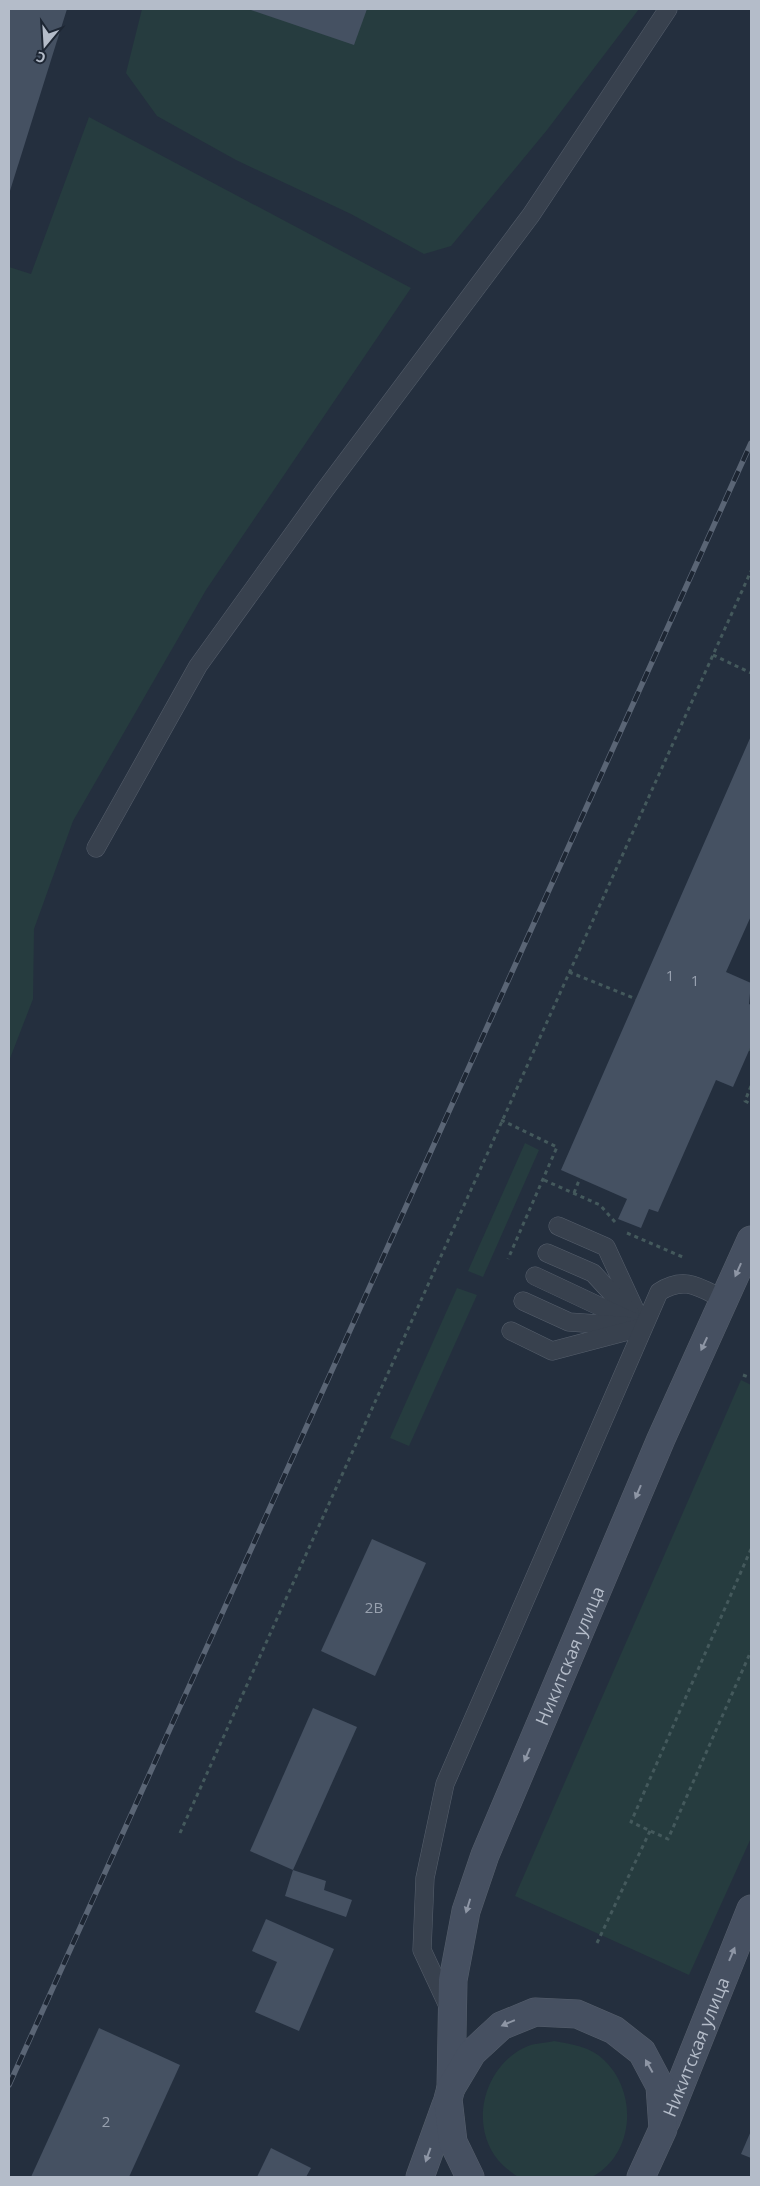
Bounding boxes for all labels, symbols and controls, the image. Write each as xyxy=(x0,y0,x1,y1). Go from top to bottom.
north arrow xyxy=(20,20,70,70)
text: С xyxy=(34,47,48,68)
house number: 1 xyxy=(666,965,674,985)
house number: 1 xyxy=(691,970,699,990)
one-way arrow xyxy=(734,1263,742,1277)
one-way arrow xyxy=(700,1337,708,1351)
one-way arrow xyxy=(634,1485,642,1500)
street label: Никитская улица xyxy=(529,1582,609,1729)
house number: 2В xyxy=(365,1597,383,1617)
one-way arrow xyxy=(523,1748,531,1762)
one-way arrow xyxy=(464,1899,472,1914)
one-way arrow xyxy=(728,1946,736,1961)
street label: Никитская улица xyxy=(657,1973,735,2120)
one-way arrow xyxy=(501,2020,515,2028)
one-way arrow xyxy=(645,2058,653,2073)
house number: 2 xyxy=(102,2111,110,2131)
one-way arrow xyxy=(424,2147,431,2162)

